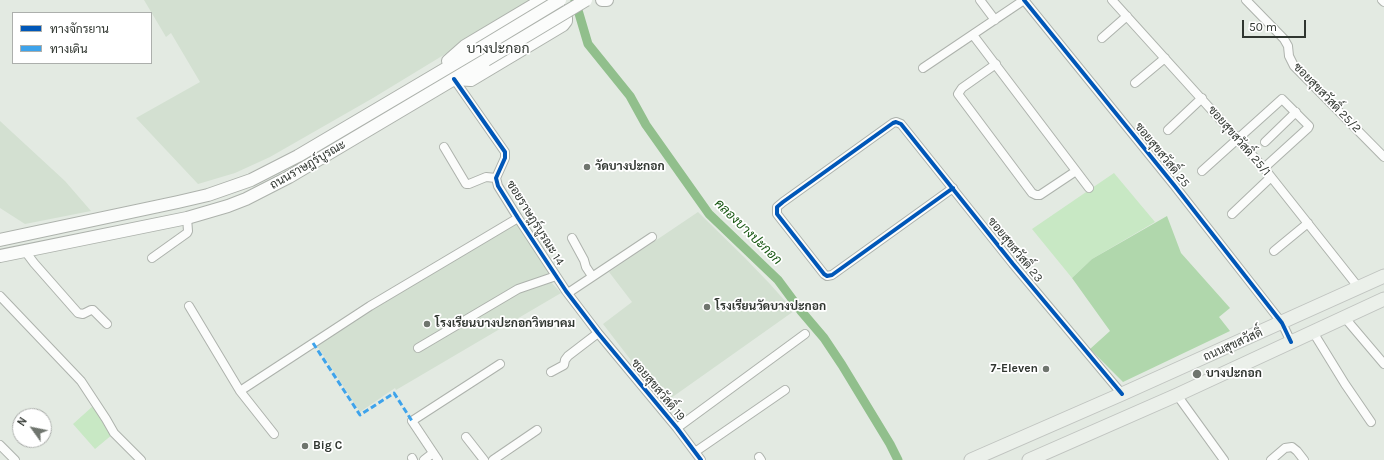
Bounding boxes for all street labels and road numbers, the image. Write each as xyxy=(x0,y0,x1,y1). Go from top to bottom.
street label: ซอยสุขสวัสดิ์ 25/2 xyxy=(1290,60,1364,136)
street label: ซอยสุขสวัสดิ์ 25/1 xyxy=(1205,103,1273,179)
street label: ซอยสุขสวัสดิ์ 25 xyxy=(1132,120,1192,190)
street label: ถนนราษฎร์บูรณะ xyxy=(268,137,348,193)
street label: ซอยราษฎร์บูรณะ 14 xyxy=(503,178,567,268)
street label: ซอยสุขสวัสดิ์ 23 xyxy=(984,215,1046,285)
street label: ถนนสุขสวัสดิ์ xyxy=(1201,326,1265,364)
street label: ซอยสุขสวัสดิ์ 19 xyxy=(628,356,688,424)

